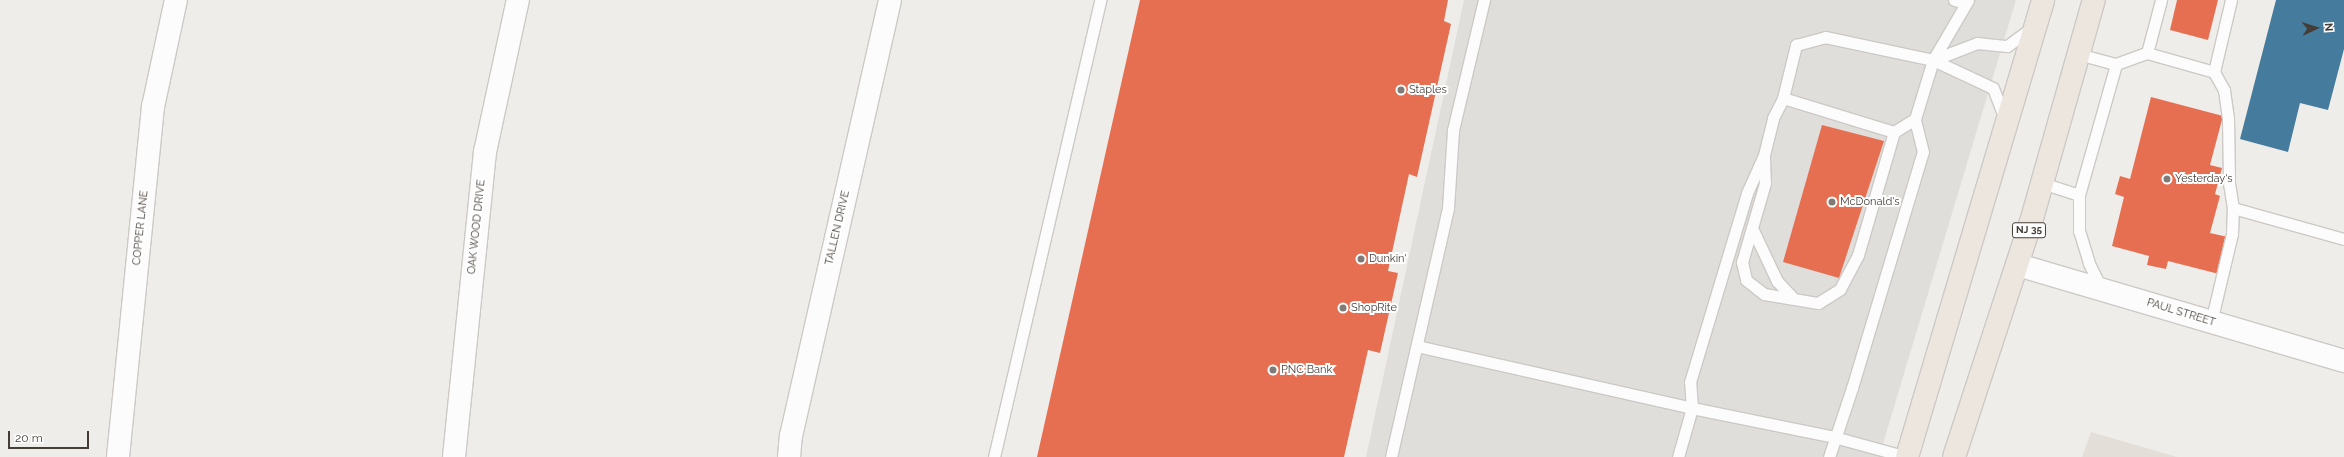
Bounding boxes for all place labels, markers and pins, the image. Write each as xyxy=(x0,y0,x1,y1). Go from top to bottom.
place label: Staples xyxy=(1409,83,1447,97)
marker: Staples xyxy=(1396,85,1406,95)
place label: Yesterday's xyxy=(2175,172,2233,186)
marker: Yesterday's xyxy=(2162,174,2172,184)
place label: McDonald's xyxy=(1840,195,1900,209)
marker: McDonald's xyxy=(1827,197,1837,207)
place label: Dunkin' xyxy=(1369,252,1407,266)
marker: Dunkin' xyxy=(1356,254,1366,264)
place label: ShopRite xyxy=(1351,301,1397,315)
marker: ShopRite xyxy=(1338,303,1348,313)
place label: PNC Bank xyxy=(1281,363,1332,377)
marker: PNC Bank xyxy=(1268,365,1278,375)

